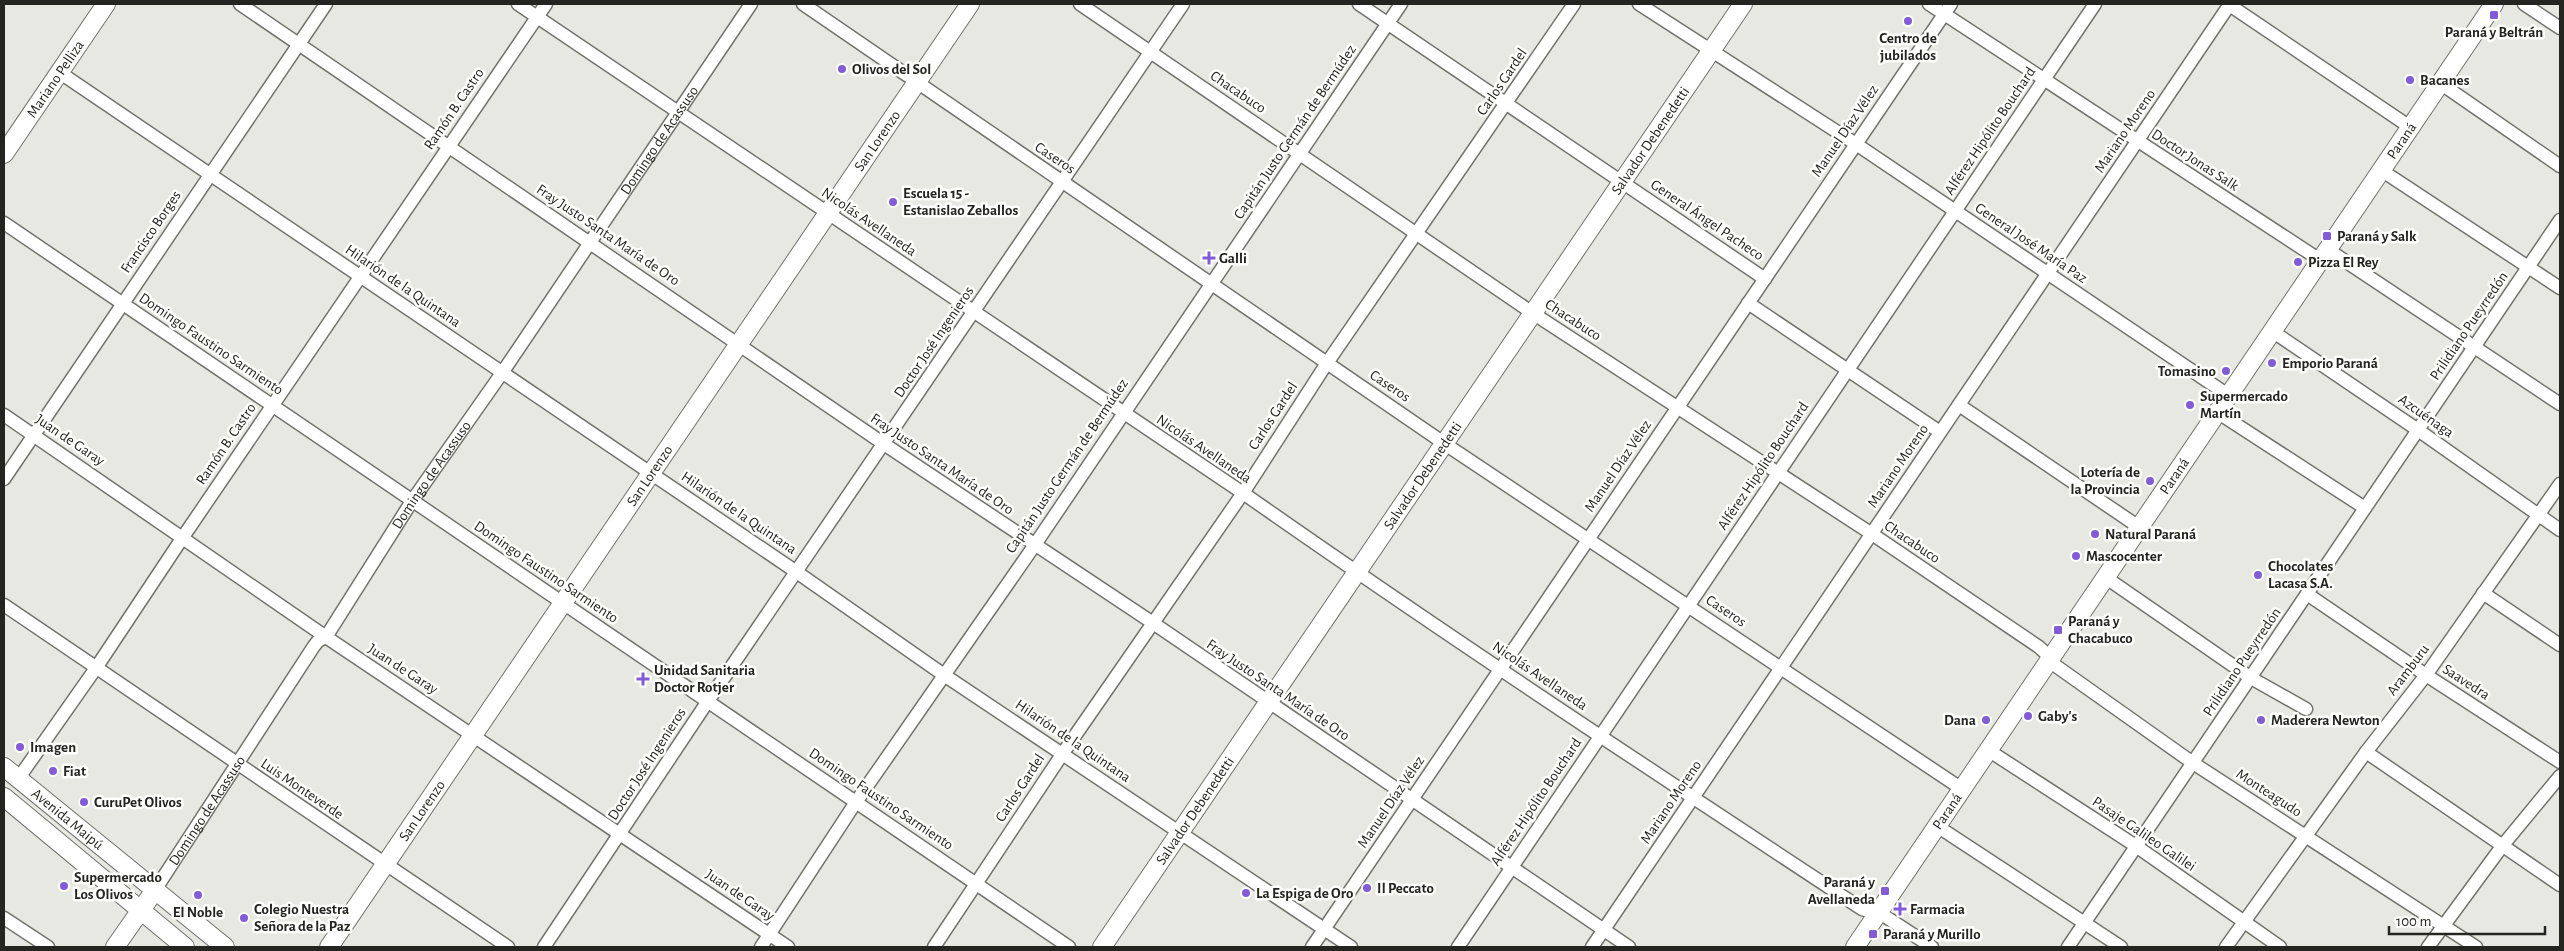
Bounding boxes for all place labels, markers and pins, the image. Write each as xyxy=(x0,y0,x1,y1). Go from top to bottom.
marker: Paraná y Beltrán xyxy=(2488,9,2500,21)
marker: Centro de jubilados xyxy=(1902,15,1914,27)
place label: Paraná y Beltrán xyxy=(2445,25,2543,40)
place label: Centro de jubilados xyxy=(1879,31,1937,63)
place label: Olivos del Sol xyxy=(852,62,931,77)
marker: Olivos del Sol xyxy=(836,63,848,75)
place label: Bacanes xyxy=(2420,73,2470,88)
marker: Bacanes xyxy=(2404,74,2416,86)
place label: Escuela 15 - Estanislao Zeballos xyxy=(903,186,1018,218)
marker: Escuela 15 - Estanislao Zeballos xyxy=(887,196,899,208)
place label: Paraná y Salk xyxy=(2337,229,2417,244)
marker: Paraná y Salk xyxy=(2321,230,2333,242)
place label: Galli xyxy=(1219,251,1247,266)
marker: Galli xyxy=(1203,252,1215,264)
place label: Pizza El Rey xyxy=(2308,255,2379,270)
marker: Pizza El Rey xyxy=(2292,256,2304,268)
place label: Emporio Paraná xyxy=(2282,356,2378,371)
marker: Emporio Paraná xyxy=(2266,357,2278,369)
place label: Tomasino xyxy=(2158,364,2216,379)
marker: Tomasino xyxy=(2220,365,2232,377)
place label: Supermercado Martín xyxy=(2200,389,2288,421)
marker: Supermercado Martín xyxy=(2184,399,2196,411)
place label: Lotería de la Provincia xyxy=(2071,465,2140,497)
marker: Lotería de la Provincia xyxy=(2144,475,2156,487)
place label: Natural Paraná xyxy=(2105,527,2196,542)
marker: Natural Paraná xyxy=(2089,528,2101,540)
place label: Mascocenter xyxy=(2086,549,2163,564)
marker: Mascocenter xyxy=(2070,550,2082,562)
place label: Chocolates Lacasa S.A. xyxy=(2268,559,2334,591)
marker: Chocolates Lacasa S.A. xyxy=(2252,569,2264,581)
place label: Paraná y Chacabuco xyxy=(2068,614,2133,646)
marker: Paraná y Chacabuco xyxy=(2052,624,2064,636)
place label: Unidad Sanitaria Doctor Rotjer xyxy=(654,663,755,695)
marker: Unidad Sanitaria Doctor Rotjer xyxy=(636,672,650,686)
place label: Gaby's xyxy=(2038,709,2077,724)
marker: Gaby's xyxy=(2022,710,2034,722)
place label: Dana xyxy=(1944,713,1976,728)
place label: Maderera Newton xyxy=(2271,713,2380,728)
marker: Dana xyxy=(1980,714,1992,726)
marker: Maderera Newton xyxy=(2255,714,2267,726)
place label: Imagen xyxy=(30,740,76,755)
marker: Imagen xyxy=(14,741,26,753)
place label: Fiat xyxy=(63,764,86,779)
marker: Fiat xyxy=(47,765,59,777)
place label: CuruPet Olivos xyxy=(94,795,182,810)
marker: CuruPet Olivos xyxy=(78,796,90,808)
place label: Supermercado Los Olivos xyxy=(74,870,162,902)
place label: Paraná y Avellaneda xyxy=(1808,875,1875,907)
marker: Supermercado Los Olivos xyxy=(58,880,70,892)
place label: Il Peccato xyxy=(1377,881,1434,896)
marker: Il Peccato xyxy=(1361,882,1373,894)
marker: Paraná y Avellaneda xyxy=(1879,885,1891,897)
place label: La Espiga de Oro xyxy=(1256,886,1353,901)
marker: La Espiga de Oro xyxy=(1240,887,1252,899)
marker: El Noble xyxy=(192,889,204,901)
place label: Colegio Nuestra Señora de la Paz xyxy=(254,902,350,934)
place label: Farmacia xyxy=(1910,902,1965,917)
marker: Farmacia xyxy=(1894,903,1906,915)
place label: El Noble xyxy=(173,905,223,920)
marker: Colegio Nuestra Señora de la Paz xyxy=(238,912,250,924)
place label: Paraná y Murillo xyxy=(1883,927,1981,942)
marker: Paraná y Murillo xyxy=(1867,928,1879,940)

